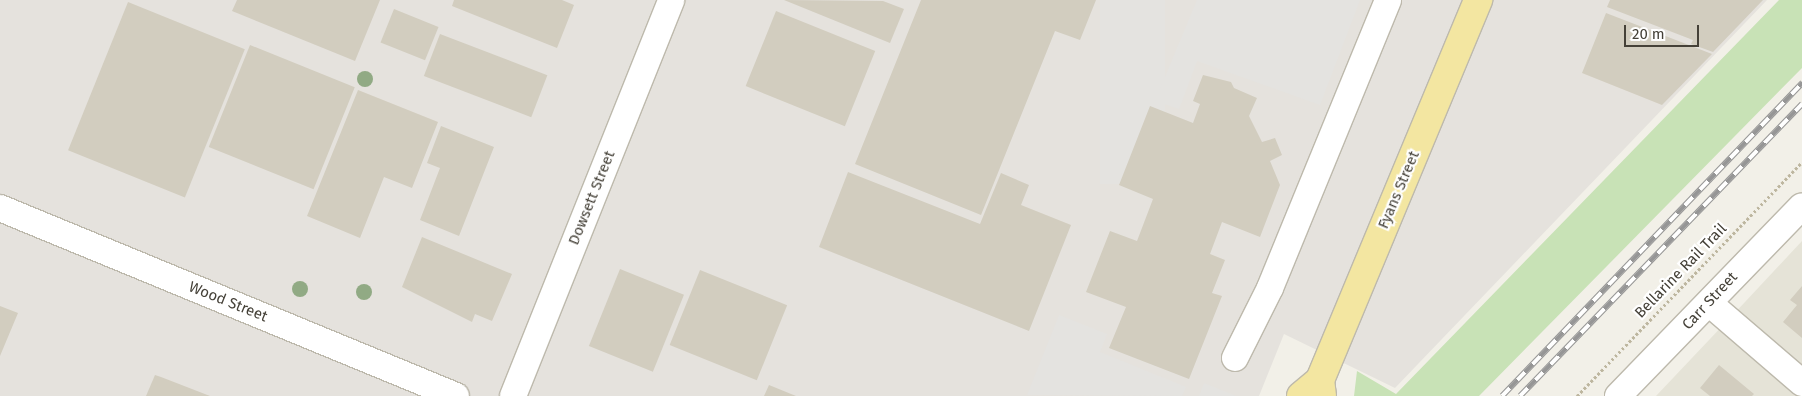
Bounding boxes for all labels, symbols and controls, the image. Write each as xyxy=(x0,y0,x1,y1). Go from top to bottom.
scale bar xyxy=(1627,15,1702,47)
text: 20 m xyxy=(1632,25,1665,43)
street label: Dowsett Street xyxy=(565,148,619,248)
street label: Fyans Street xyxy=(1375,148,1423,232)
street label: Bellarine Rail Trail xyxy=(1631,220,1731,322)
street label: Carr Street xyxy=(1679,268,1741,334)
street label: Wood Street xyxy=(186,278,270,326)

